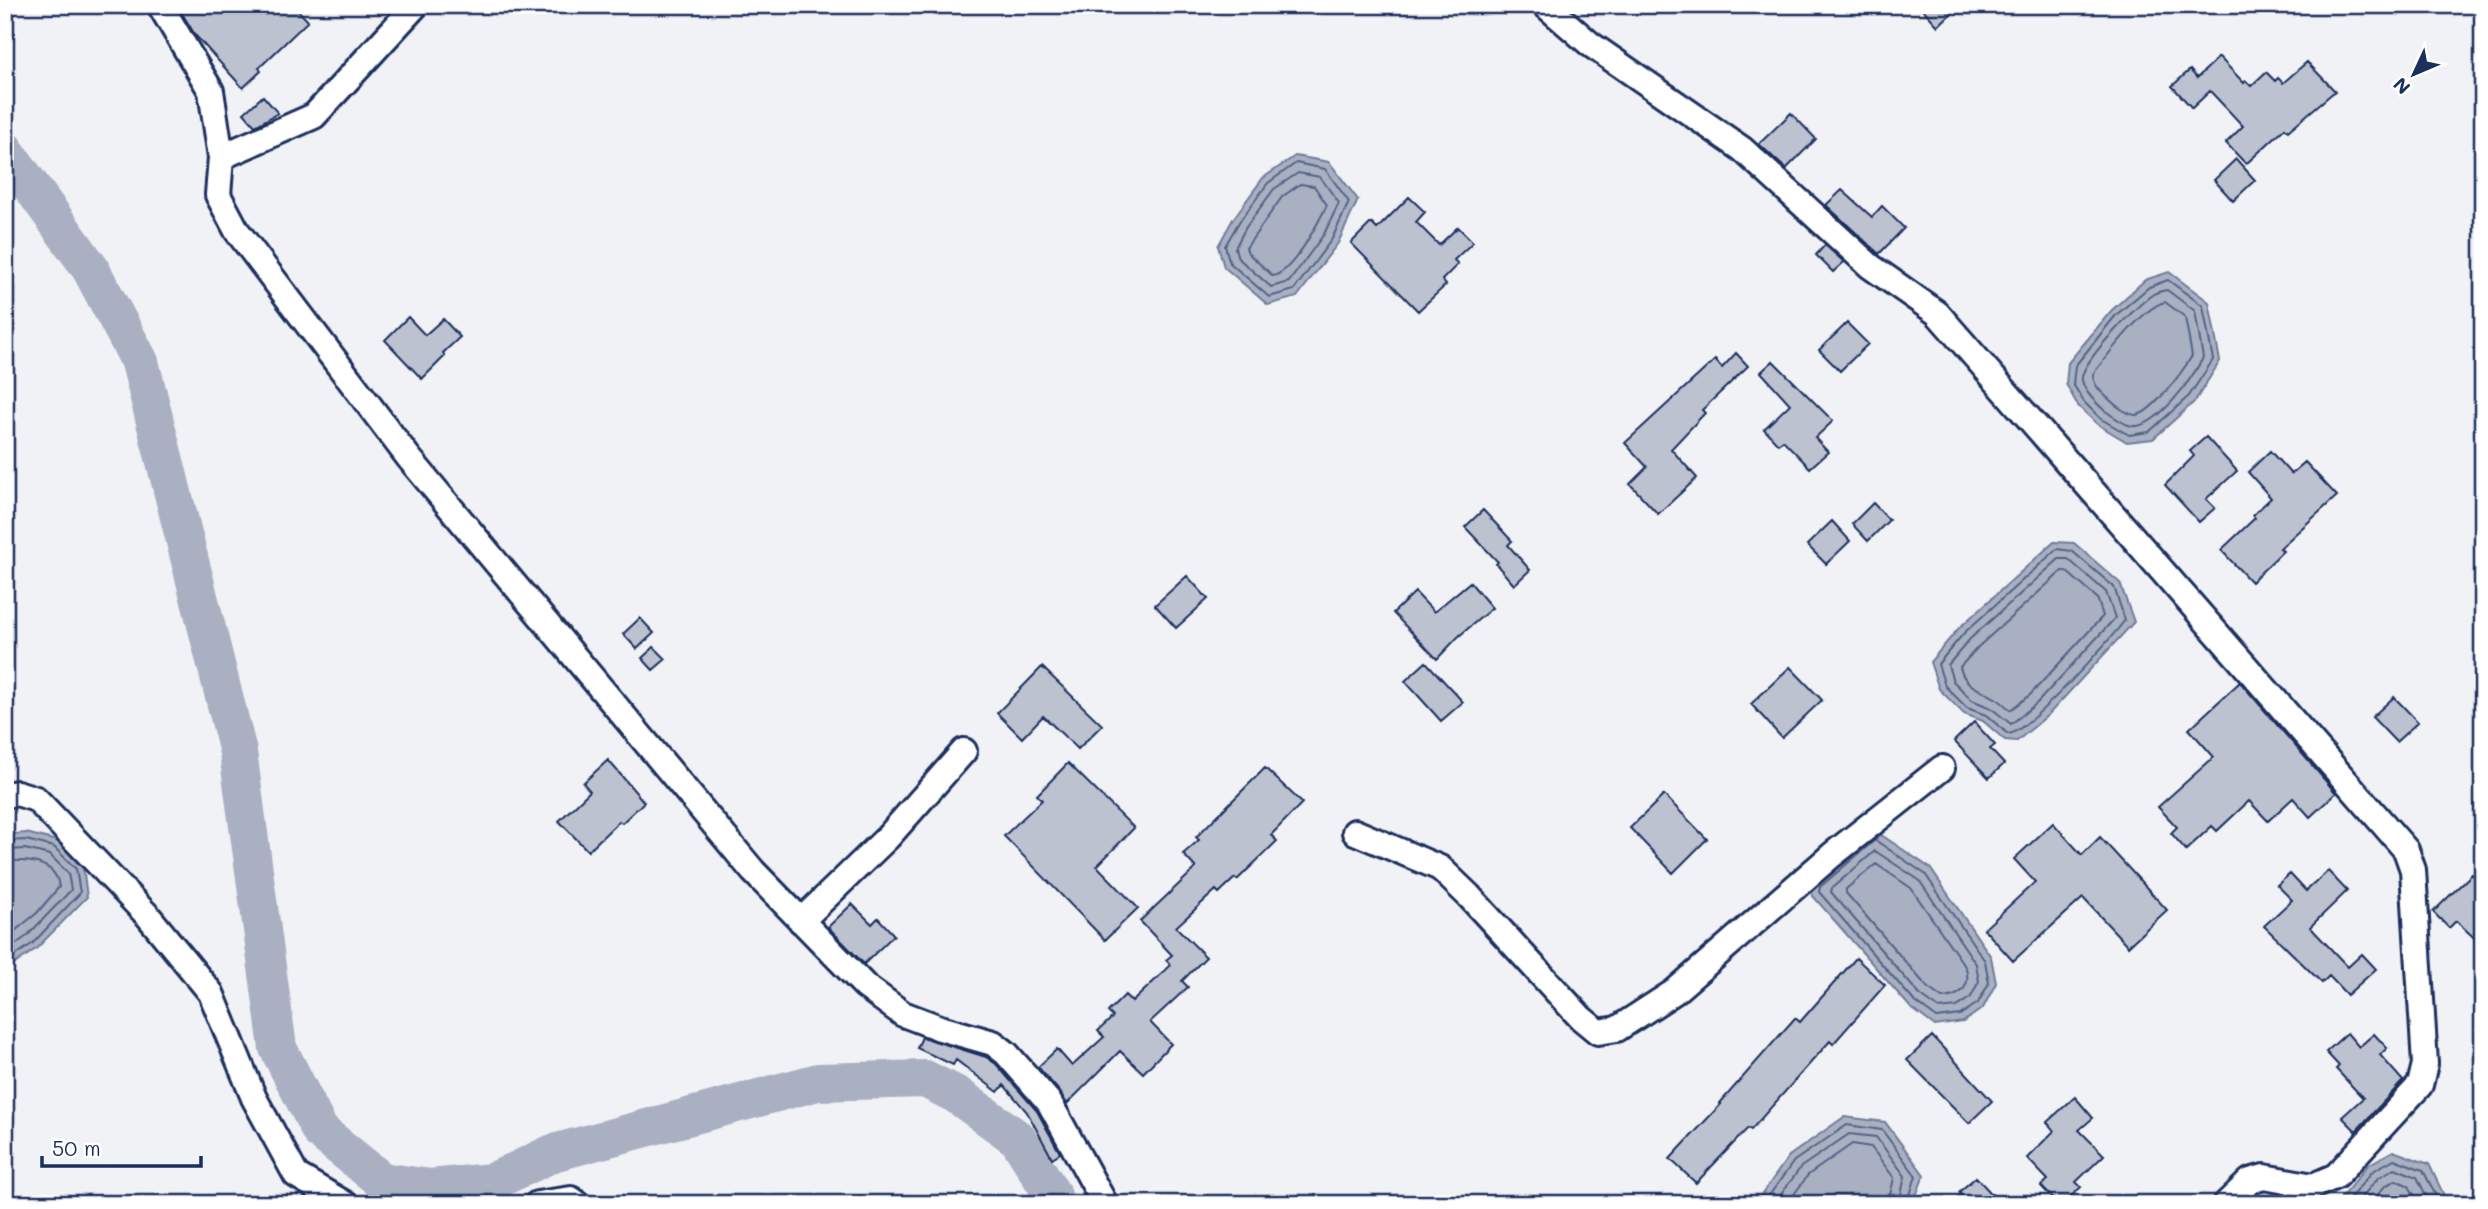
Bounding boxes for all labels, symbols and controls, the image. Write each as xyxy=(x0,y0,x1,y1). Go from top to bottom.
north arrow xyxy=(2380,38,2450,108)
text: N xyxy=(2387,72,2415,100)
scale bar xyxy=(42,1125,201,1169)
text: 50 m xyxy=(52,1134,101,1161)

